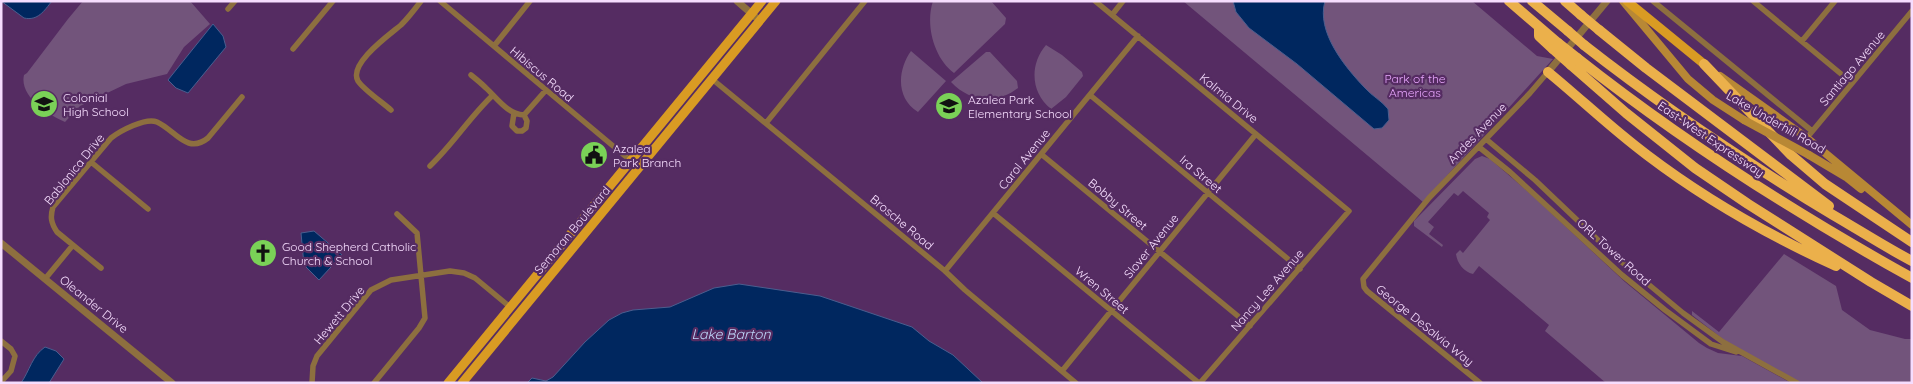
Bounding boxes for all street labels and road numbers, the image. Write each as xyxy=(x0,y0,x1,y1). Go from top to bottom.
street label: Santiago Avenue xyxy=(1816,27,1888,109)
street label: Hibiscus Road xyxy=(507,43,577,105)
street label: Kalmia Drive xyxy=(1197,70,1262,126)
street label: Lake Underhill Road xyxy=(1724,88,1828,156)
street label: East-West Expressway xyxy=(1655,98,1767,180)
street label: Andes Avenue xyxy=(1444,99,1510,167)
street label: Carol Avenue xyxy=(995,125,1053,192)
street label: Bablonica Drive xyxy=(41,130,107,208)
street label: Ira Street xyxy=(1177,152,1225,196)
street label: Bobby Street xyxy=(1085,175,1151,233)
street label: Semoran Boulevard xyxy=(531,183,613,277)
street label: Brosche Road xyxy=(867,191,937,253)
street label: Slover Avenue xyxy=(1120,211,1182,281)
street label: ORL Tower Road xyxy=(1574,215,1654,289)
street label: Nancy Lee Avenue xyxy=(1227,246,1307,334)
street label: Wren Street xyxy=(1072,263,1132,317)
street label: Oleander Drive xyxy=(57,272,131,336)
street label: George DeSalvia Way xyxy=(1373,281,1477,369)
street label: Hewett Drive xyxy=(310,283,368,347)

